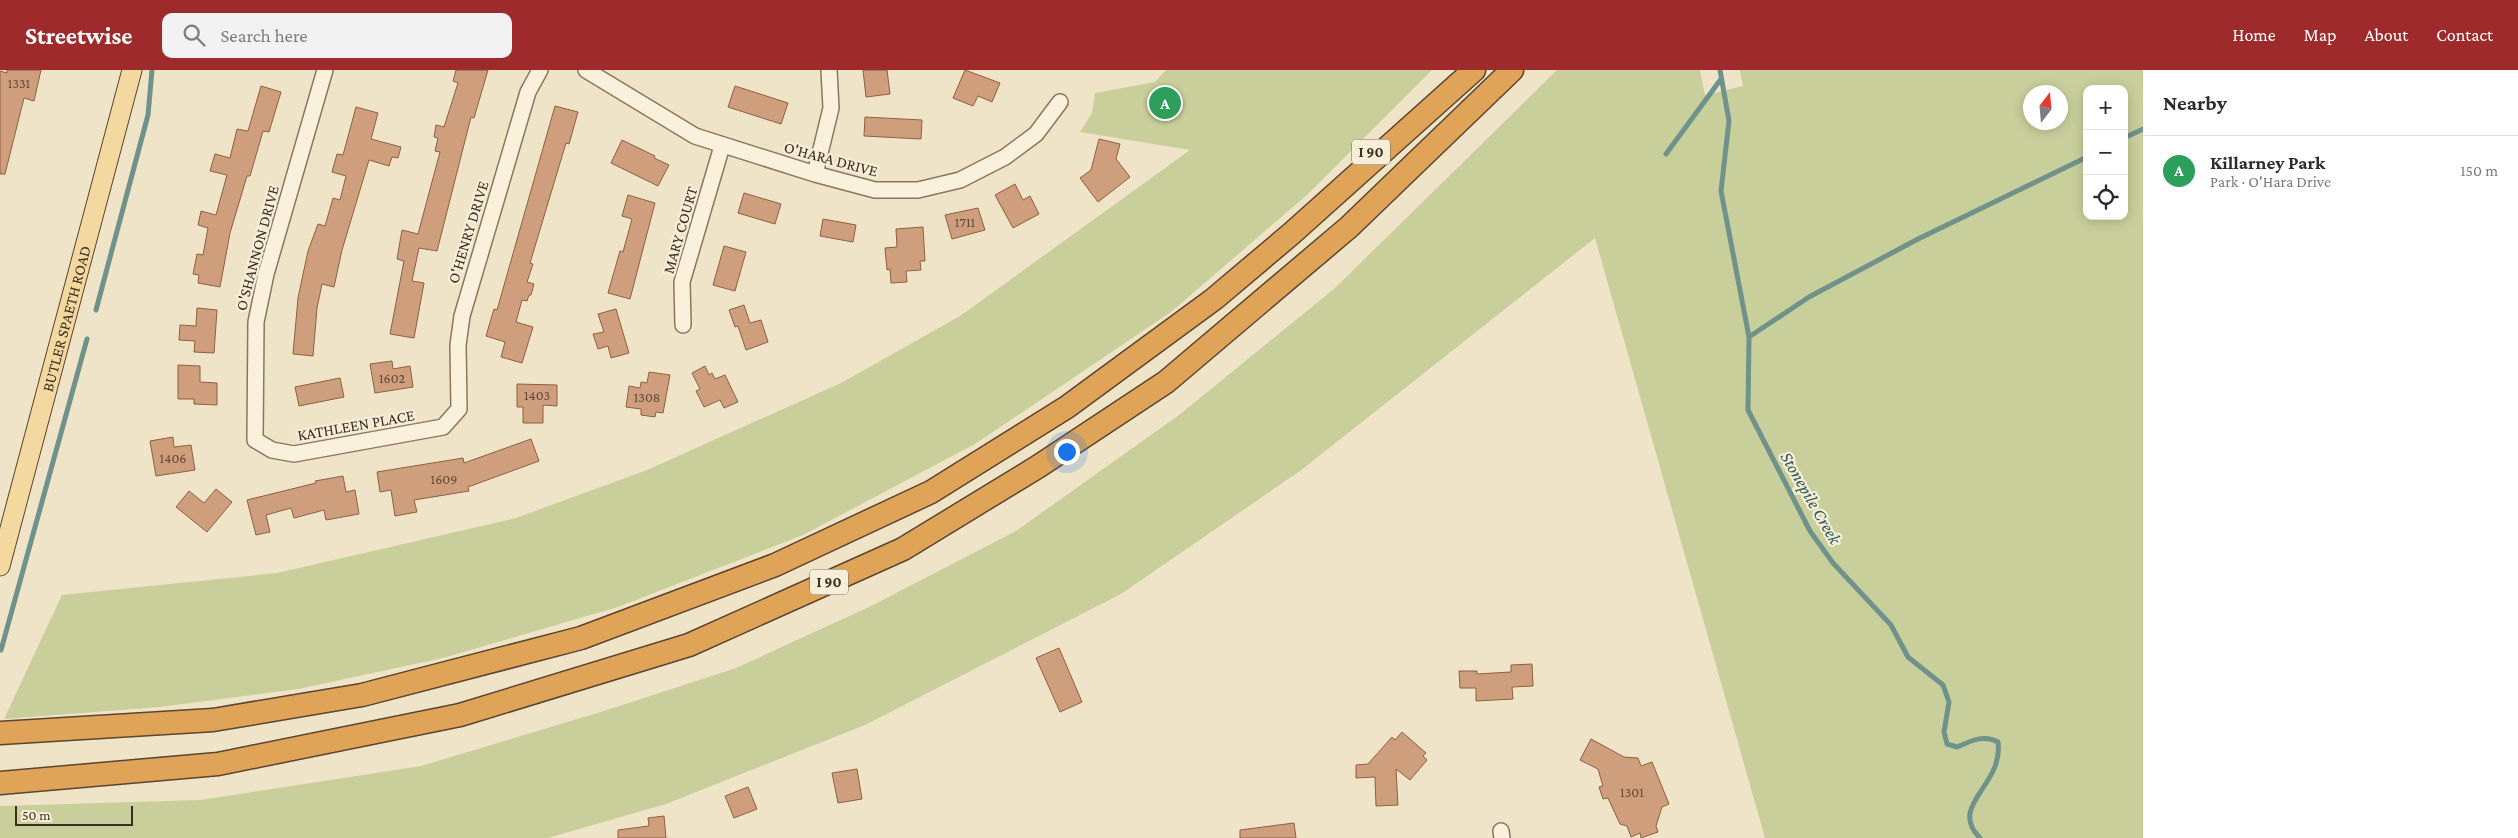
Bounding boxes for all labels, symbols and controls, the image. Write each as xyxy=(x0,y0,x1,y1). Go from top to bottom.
search box xyxy=(162,13,512,58)
icon: search xyxy=(180,21,208,49)
text: Streetwise xyxy=(25,22,132,49)
text: Search here xyxy=(220,25,308,46)
text: Home xyxy=(2233,25,2276,45)
text: Map xyxy=(2304,25,2336,45)
text: About xyxy=(2364,25,2408,45)
text: Contact xyxy=(2436,25,2493,45)
house number: 1331 xyxy=(8,75,31,91)
pin: A xyxy=(1149,84,1181,122)
north arrow xyxy=(2023,85,2068,130)
map controls xyxy=(2083,85,2128,220)
button: + xyxy=(2083,85,2128,130)
text: Nearby xyxy=(2163,91,2227,115)
button: − xyxy=(2083,130,2128,175)
street label: O'HARA DRIVE xyxy=(782,138,880,180)
road number: I 90 xyxy=(1352,140,1390,164)
text: Killarney Park xyxy=(2210,152,2325,173)
text: A xyxy=(2174,162,2184,179)
text: 150 m xyxy=(2460,162,2498,179)
text: Park · O'Hara Drive xyxy=(2210,173,2331,190)
button: locate xyxy=(2083,175,2128,220)
street label: O'HENRY DRIVE xyxy=(444,178,492,285)
street label: O'SHANNON DRIVE xyxy=(232,183,282,312)
street label: MARY COURT xyxy=(659,184,701,276)
house number: 1711 xyxy=(955,214,976,230)
street label: BUTLER SPAETH ROAD xyxy=(38,244,93,393)
house number: 1602 xyxy=(379,370,405,386)
house number: 1403 xyxy=(524,387,550,403)
house number: 1308 xyxy=(634,389,660,405)
street label: KATHLEEN PLACE xyxy=(296,406,416,444)
your location xyxy=(1054,439,1080,465)
water label: Stonepile Creek xyxy=(1777,448,1846,549)
house number: 1406 xyxy=(160,450,186,466)
house number: 1609 xyxy=(431,471,457,487)
road number: I 90 xyxy=(810,570,848,594)
house number: 1301 xyxy=(1620,784,1644,800)
scale bar xyxy=(15,803,132,826)
text: 50 m xyxy=(22,807,50,823)

